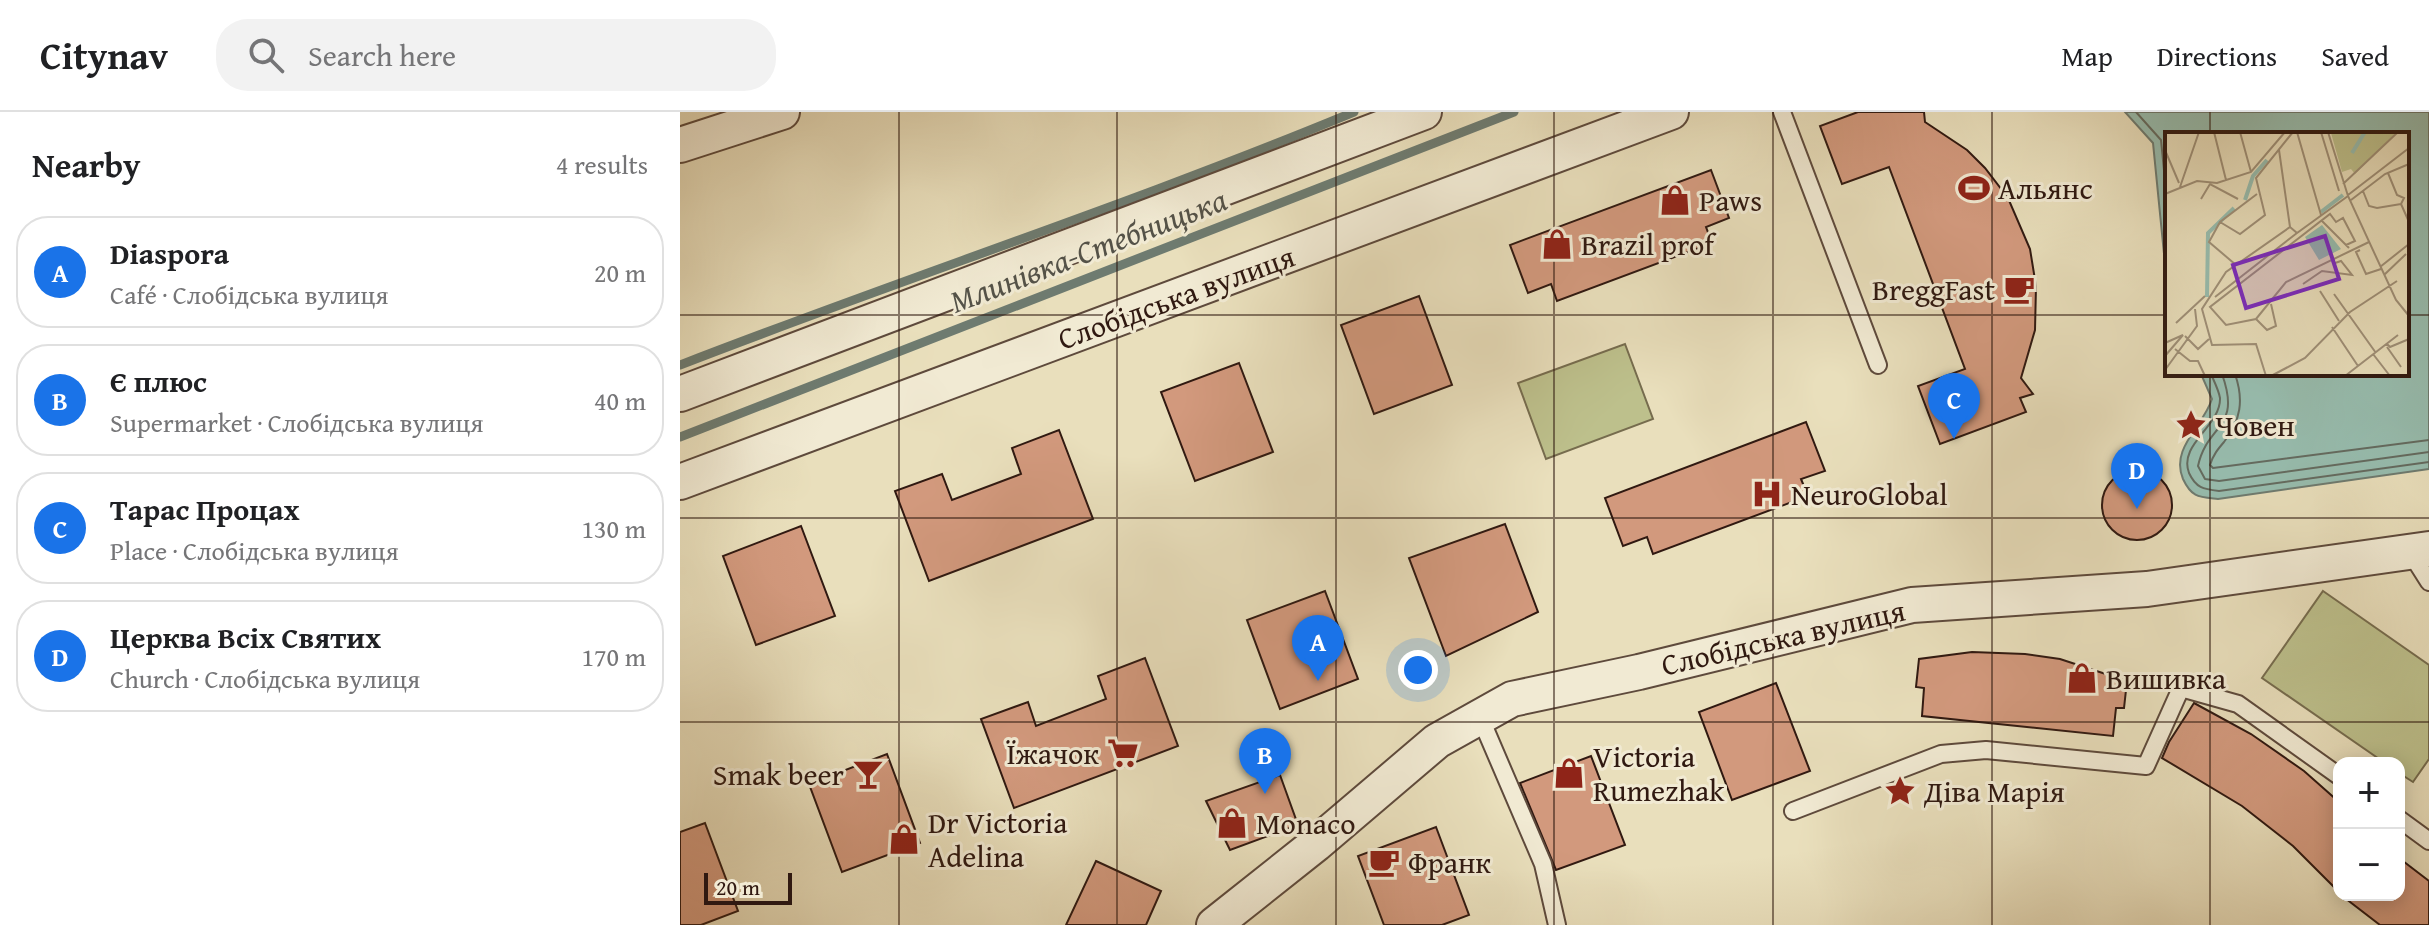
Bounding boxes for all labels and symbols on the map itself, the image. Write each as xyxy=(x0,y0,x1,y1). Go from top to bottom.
inset map xyxy=(2165,132,2409,376)
place label: Альянс xyxy=(1998,166,2093,210)
sports icon: Альянс xyxy=(1957,171,1991,205)
water label: Млинівка-Стебницька xyxy=(943,175,1233,324)
place label: Paws xyxy=(1699,178,1762,222)
shop icon: Paws xyxy=(1658,183,1692,217)
place label: Brazil prof xyxy=(1581,222,1717,266)
shop icon: Brazil prof xyxy=(1540,227,1574,261)
street label: Слобідська вулиця xyxy=(1052,234,1300,360)
place label: BreggFast xyxy=(1872,267,1995,311)
cafe icon: BreggFast xyxy=(2002,272,2036,306)
pin: C xyxy=(1928,373,1980,439)
place label: Човен xyxy=(2215,403,2295,447)
place icon: Човен xyxy=(2174,408,2208,442)
pin: D xyxy=(2111,443,2163,509)
place label: NeuroGlobal xyxy=(1791,472,1948,516)
hospital icon: NeuroGlobal xyxy=(1750,477,1784,511)
street label: Слобідська вулиця xyxy=(1657,588,1909,686)
pin: A xyxy=(1292,615,1344,681)
your location xyxy=(1398,650,1438,690)
place label: Вишивка xyxy=(2106,656,2227,700)
shop icon: Вишивка xyxy=(2065,661,2099,695)
pin: B xyxy=(1239,728,1291,794)
place label: Їжачок xyxy=(1005,731,1099,775)
place label: Victoria Rumezhak xyxy=(1593,734,1725,812)
supermarket icon: Їжачок xyxy=(1106,736,1140,770)
place label: Smak beer xyxy=(713,752,844,796)
shop icon: Victoria Rumezhak xyxy=(1552,756,1586,790)
bar icon: Smak beer xyxy=(851,757,885,791)
place label: Діва Марія xyxy=(1923,769,2065,813)
place icon: Діва Марія xyxy=(1883,774,1917,808)
place label: Dr Victoria Adelina xyxy=(928,800,1067,878)
place label: Monaco xyxy=(1256,801,1356,845)
shop icon: Monaco xyxy=(1215,806,1249,840)
shop icon: Dr Victoria Adelina xyxy=(887,822,921,856)
place label: Франк xyxy=(1408,840,1491,884)
cafe icon: Франк xyxy=(1367,845,1401,879)
scale bar xyxy=(704,869,792,905)

